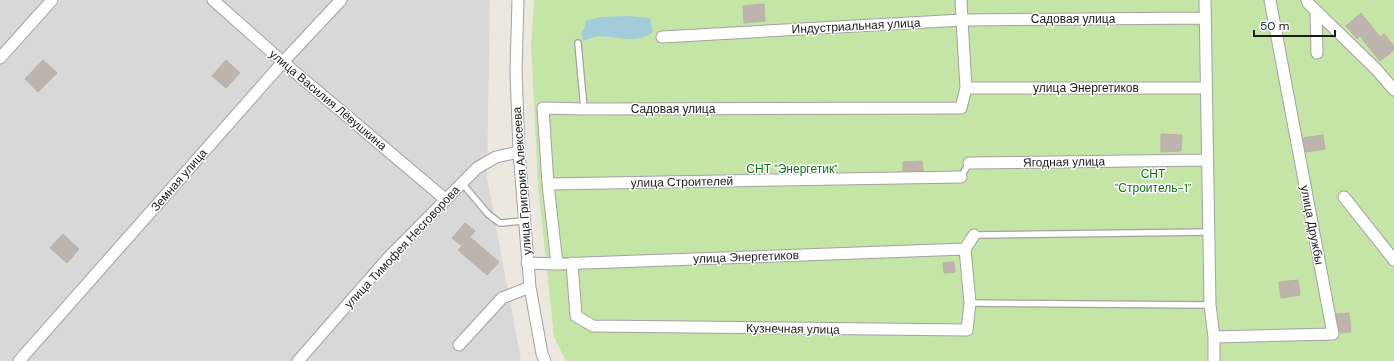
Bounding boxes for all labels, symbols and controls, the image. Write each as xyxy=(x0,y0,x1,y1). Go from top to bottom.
street label: Садовая улица xyxy=(1031,11,1116,27)
scale bar xyxy=(1254,12,1335,38)
street label: Индустриальная улица xyxy=(791,15,921,37)
text: 50 m xyxy=(1260,18,1289,34)
street label: улица Василия Лёвушкина xyxy=(266,46,390,154)
street label: улица Энергетиков xyxy=(1033,80,1139,96)
street label: Садовая улица xyxy=(631,101,716,117)
street label: улица Григория Алексеева xyxy=(509,106,535,256)
street label: Земная улица xyxy=(147,145,211,215)
street label: Ягодная улица xyxy=(1023,153,1106,171)
park label: СНТ "Энергетик" xyxy=(746,161,838,177)
park label: СНТ "Строитель-1" xyxy=(1115,166,1192,196)
street label: улица Строителей xyxy=(631,173,733,191)
street label: улица Тимофея Несговорова xyxy=(341,182,463,312)
street label: улица Дружбы xyxy=(1296,184,1328,266)
street label: улица Энергетиков xyxy=(693,247,799,267)
street label: Кузнечная улица xyxy=(746,320,840,338)

